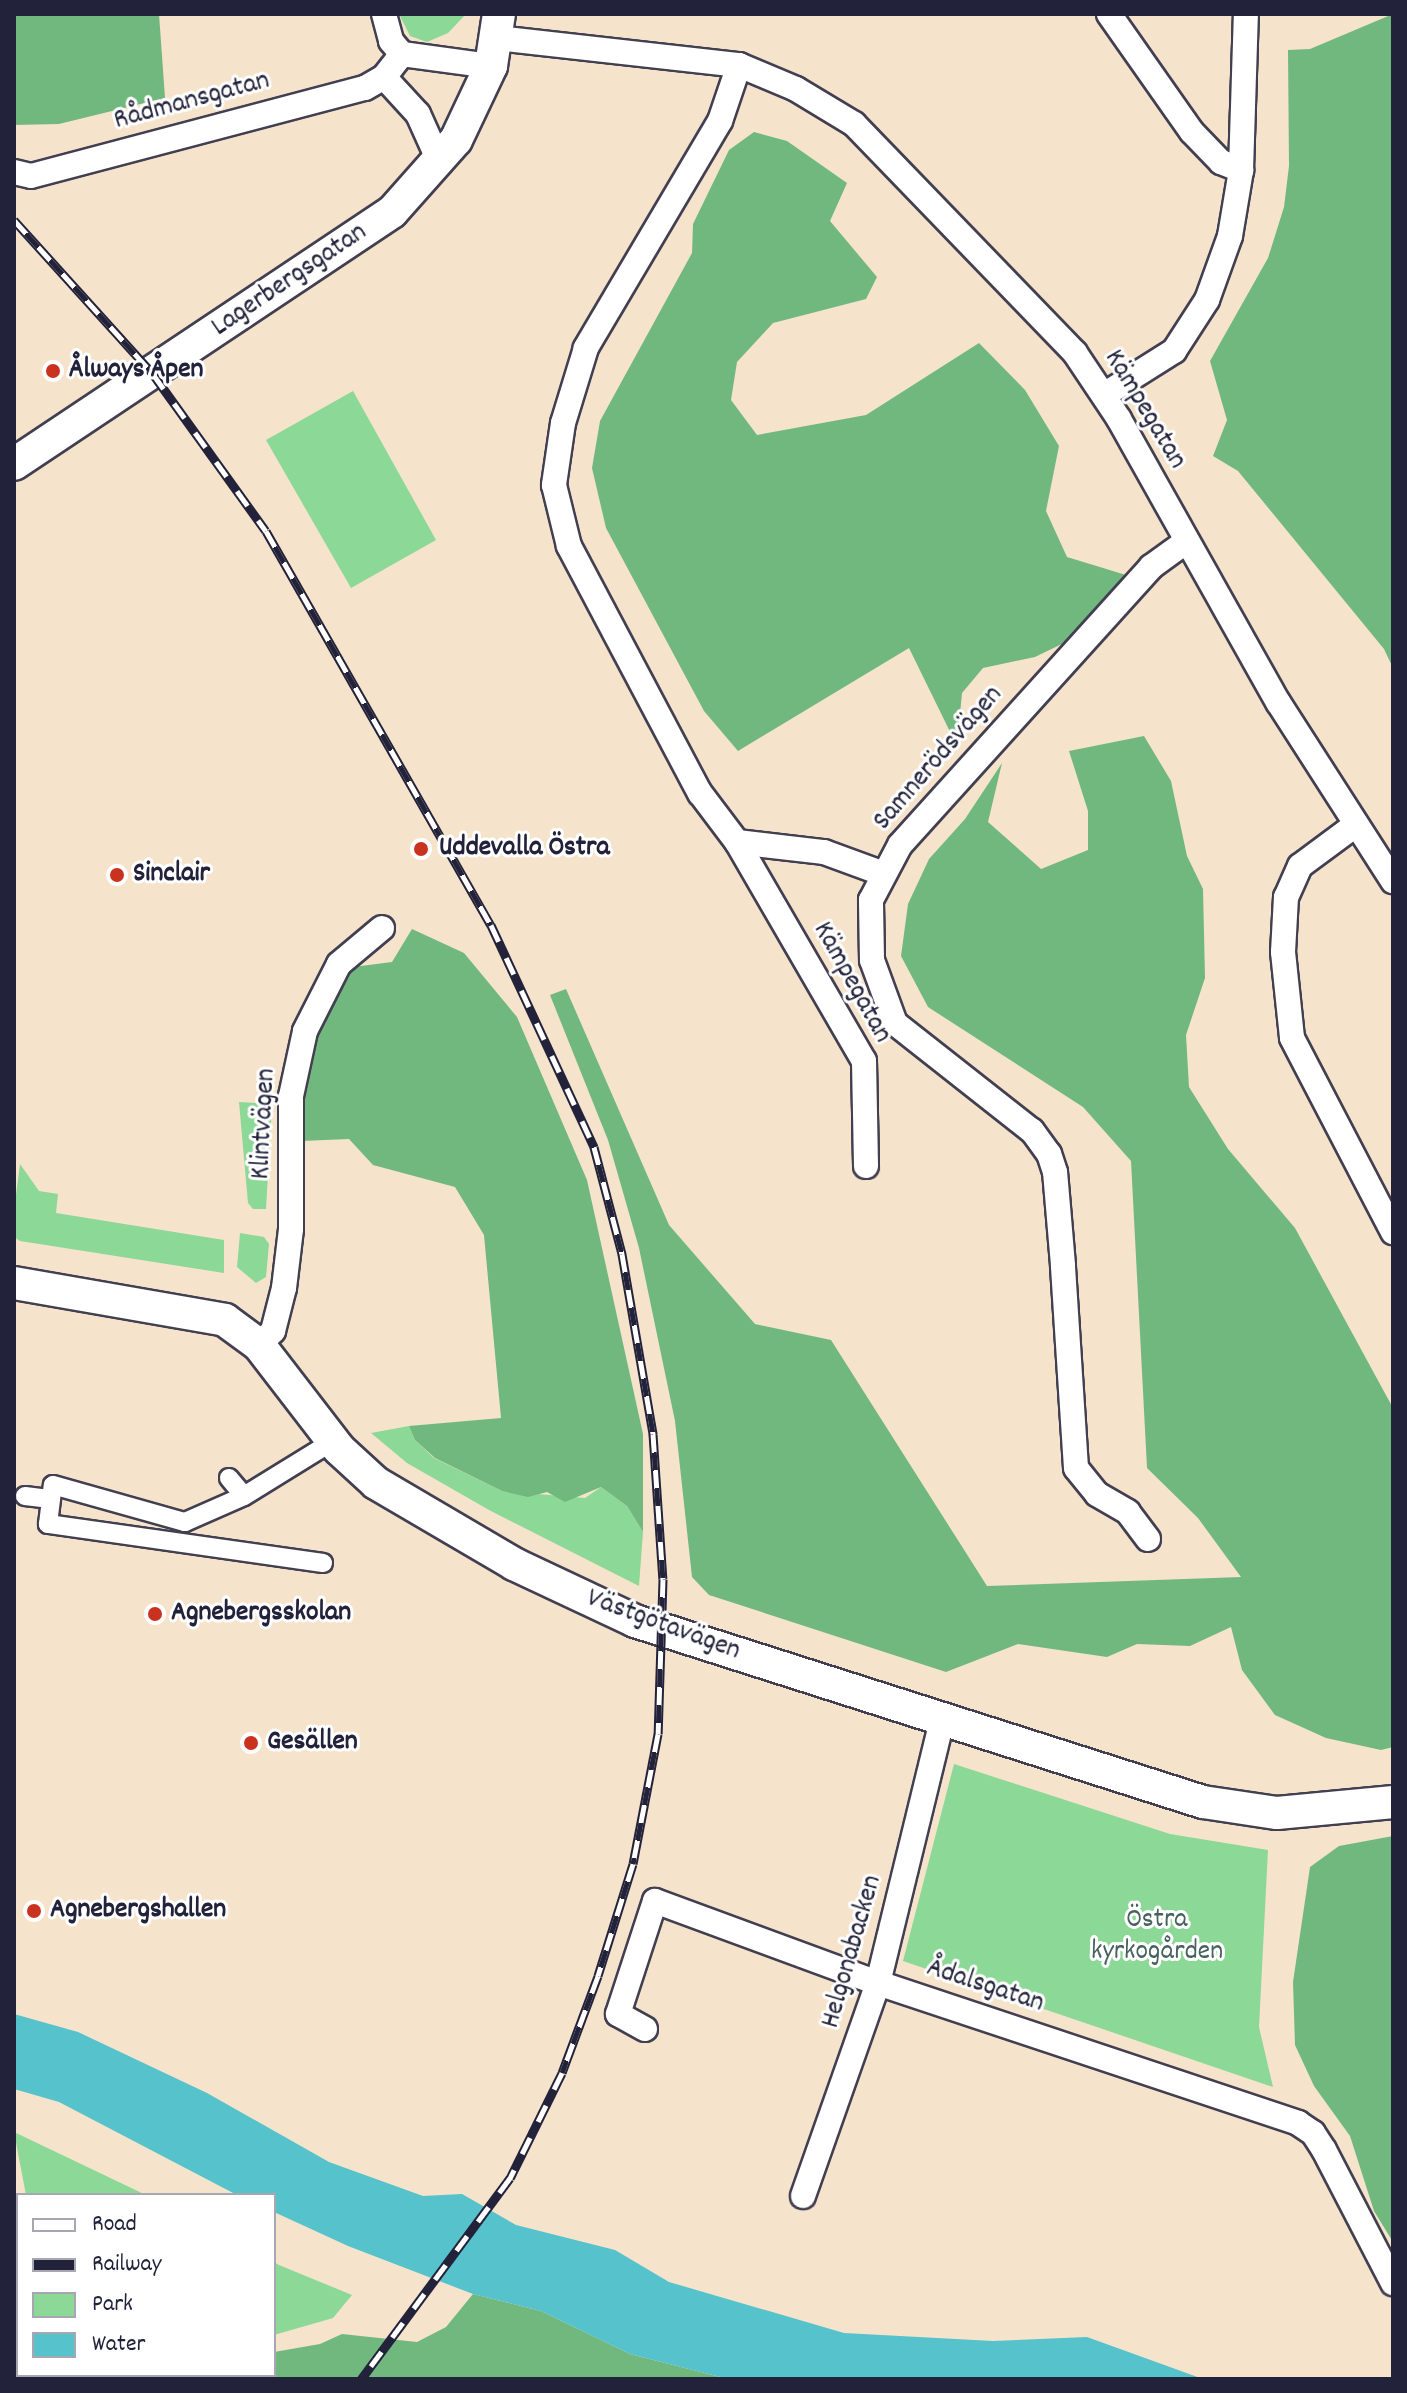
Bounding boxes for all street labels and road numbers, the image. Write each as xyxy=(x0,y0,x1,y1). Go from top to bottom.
street label: Rådmansgatan xyxy=(111,65,273,139)
street label: Lagerbergsgatan xyxy=(206,217,374,345)
street label: Kämpegatan xyxy=(1095,344,1193,476)
street label: Samnerödsvägen xyxy=(867,680,1011,838)
street label: Kämpegatan xyxy=(804,917,898,1049)
street label: Klintvägen xyxy=(245,1068,285,1180)
street label: Västgötavägen xyxy=(582,1583,744,1669)
street label: Helgonabacken xyxy=(815,1872,891,2032)
street label: Ådalsgatan xyxy=(922,1952,1048,2022)

